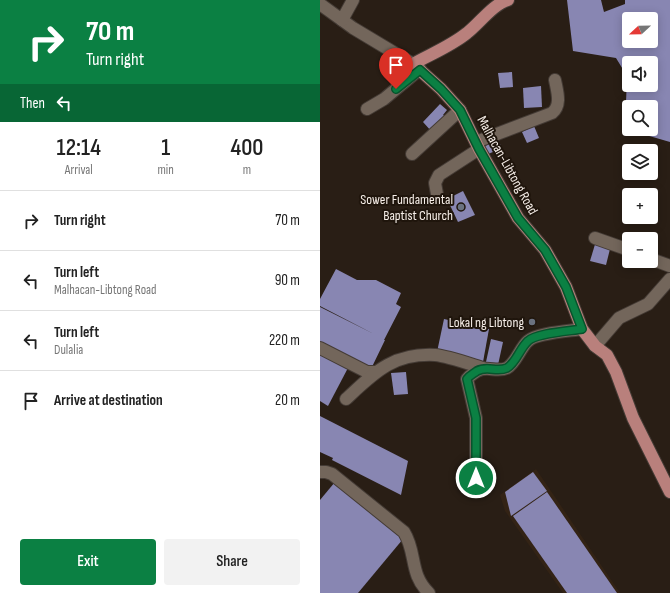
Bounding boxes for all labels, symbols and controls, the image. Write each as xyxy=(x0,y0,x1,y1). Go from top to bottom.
north arrow xyxy=(622,12,658,48)
map controls xyxy=(622,12,658,268)
text: 70 m xyxy=(86,15,134,48)
icon: right xyxy=(20,16,72,68)
pin xyxy=(379,48,413,89)
text: Turn right xyxy=(86,49,144,70)
icon: arrive xyxy=(385,54,407,76)
button: sound xyxy=(622,56,658,92)
icon: left xyxy=(53,92,75,114)
text: Then xyxy=(20,94,45,113)
button: search xyxy=(622,100,658,136)
street label: Malhacan-Libtong Road xyxy=(473,113,542,218)
text: 12:14 xyxy=(57,133,101,162)
text: 1 xyxy=(161,133,170,162)
text: 400 xyxy=(230,133,263,162)
button: layers xyxy=(622,144,658,180)
text: Arrival xyxy=(65,162,93,178)
text: min xyxy=(158,162,174,178)
text: m xyxy=(243,162,251,178)
button: + xyxy=(622,188,658,224)
place label: Sower Fundamental Baptist Church xyxy=(360,191,453,224)
marker: Sower Fundamental Baptist Church xyxy=(456,202,466,212)
icon: right xyxy=(20,210,42,232)
text: Turn right xyxy=(54,211,106,230)
text: 70 m xyxy=(275,211,300,230)
button: − xyxy=(622,232,658,268)
text: Turn left xyxy=(54,263,99,282)
icon: left xyxy=(20,270,42,292)
text: 90 m xyxy=(275,271,300,290)
text: Malhacan-Libtong Road xyxy=(54,282,156,298)
place label: Lokal ng Libtong xyxy=(449,314,524,331)
marker: Lokal ng Libtong xyxy=(527,317,537,327)
text: Turn left xyxy=(54,323,99,342)
icon: left xyxy=(20,330,42,352)
text: 220 m xyxy=(269,331,300,350)
text: Dulalia xyxy=(54,342,83,358)
icon: arrive xyxy=(20,390,42,412)
text: Arrive at destination xyxy=(54,391,163,410)
text: 20 m xyxy=(275,391,300,410)
position arrow xyxy=(455,457,497,499)
button: Exit xyxy=(20,539,156,585)
button: Share xyxy=(164,539,300,585)

